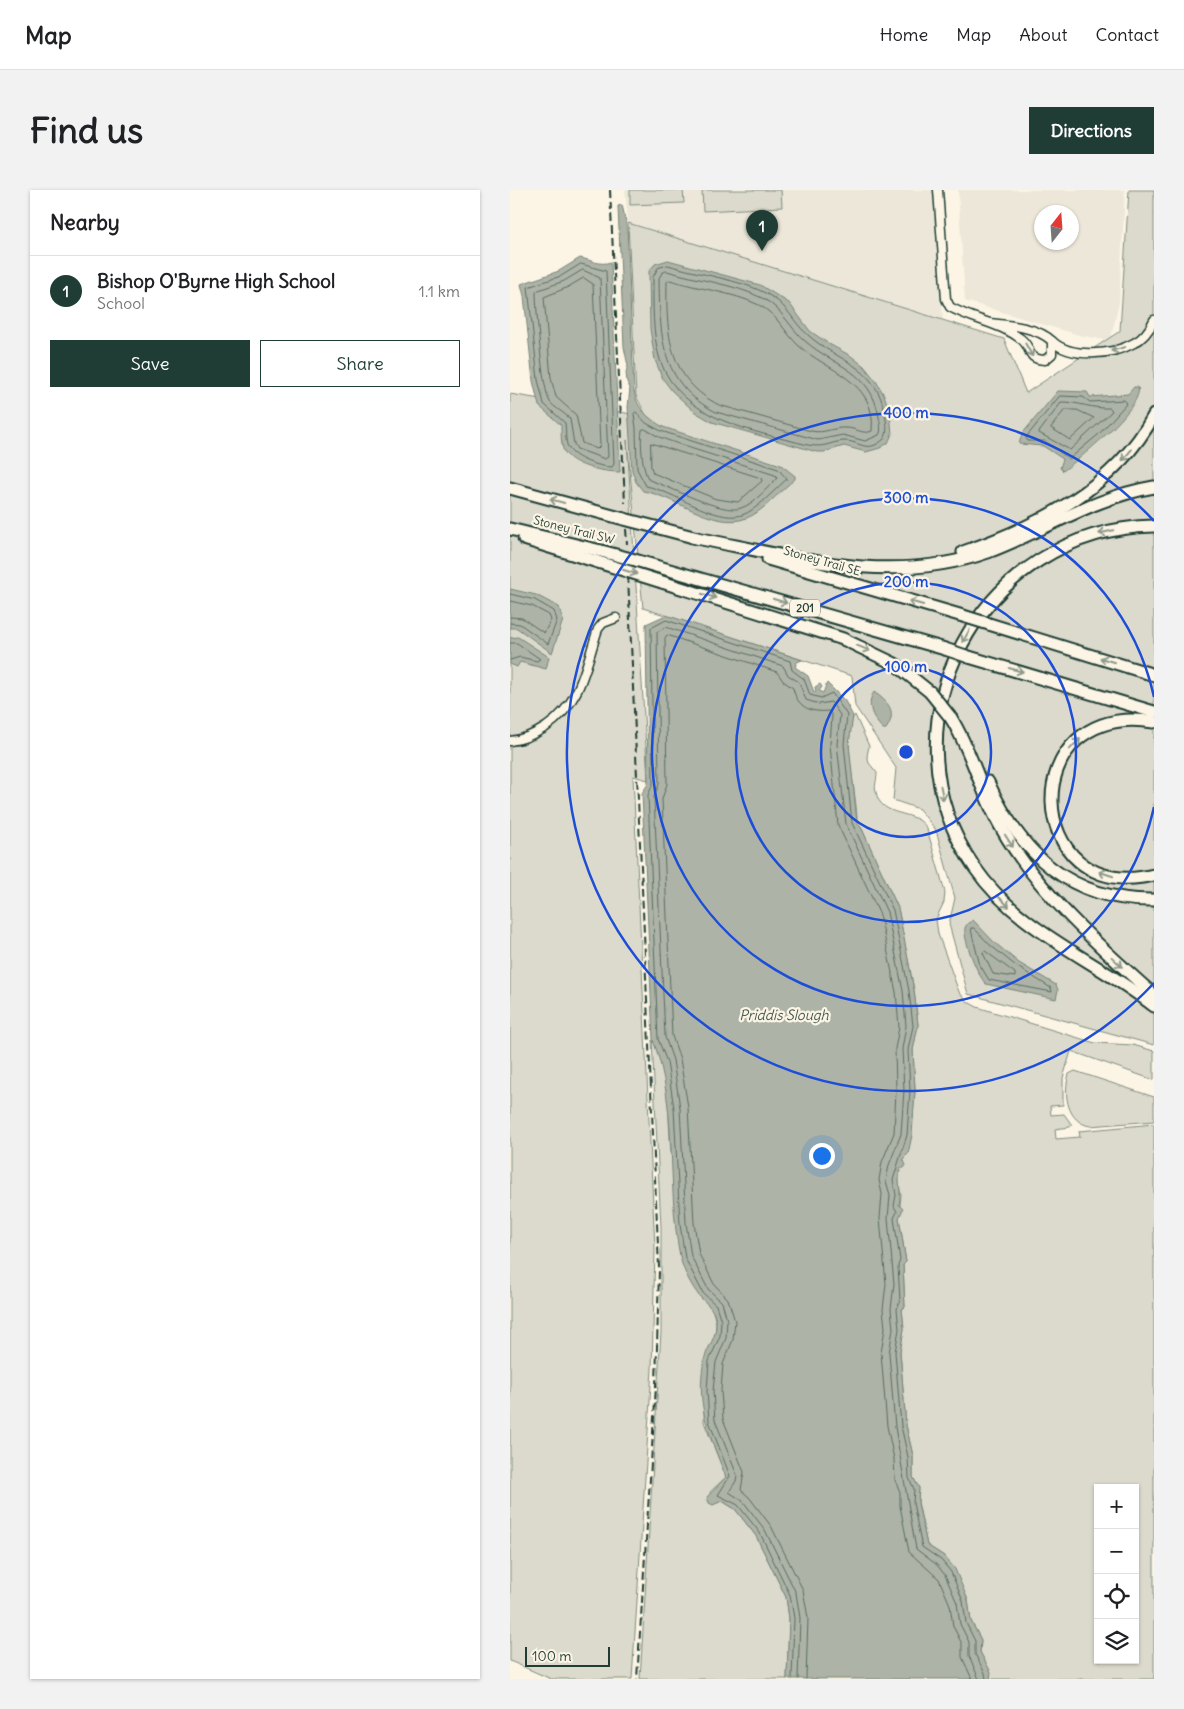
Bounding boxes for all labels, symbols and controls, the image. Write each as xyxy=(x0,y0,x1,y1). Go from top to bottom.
text: Map xyxy=(25,20,72,50)
text: Home xyxy=(880,23,928,46)
text: Map xyxy=(956,23,991,46)
text: About xyxy=(1019,23,1067,46)
text: Contact xyxy=(1095,23,1159,46)
button: Directions xyxy=(1029,107,1154,154)
text: Find us xyxy=(30,108,143,152)
north arrow xyxy=(1034,205,1079,250)
text: Nearby xyxy=(50,209,120,236)
pin: 1 xyxy=(746,210,778,251)
text: Bishop O'Byrne High School xyxy=(97,269,335,293)
text: 1 xyxy=(63,281,69,301)
text: 1.1 km xyxy=(419,281,460,301)
text: School xyxy=(97,293,145,313)
button: Save xyxy=(50,340,250,387)
button: Share xyxy=(260,340,460,387)
one-way arrow xyxy=(1024,342,1034,357)
one-way arrow xyxy=(1110,345,1126,354)
text: 400 m xyxy=(883,403,929,422)
one-way arrow xyxy=(1121,449,1132,462)
text: 300 m xyxy=(884,488,929,507)
one-way arrow xyxy=(550,496,566,505)
street label: Stoney Trail SW xyxy=(532,512,616,547)
one-way arrow xyxy=(1098,528,1114,537)
street label: Stoney Trail SE xyxy=(782,542,862,579)
one-way arrow xyxy=(622,568,638,578)
text: 200 m xyxy=(884,572,928,591)
one-way arrow xyxy=(701,592,717,602)
one-way arrow xyxy=(771,596,787,606)
one-way arrow xyxy=(908,597,924,607)
road number: 201 xyxy=(790,599,820,616)
one-way arrow xyxy=(960,629,970,643)
one-way arrow xyxy=(855,643,870,653)
one-way arrow xyxy=(1100,655,1116,665)
text: 100 m xyxy=(885,657,927,676)
one-way arrow xyxy=(1008,666,1024,676)
one-way arrow xyxy=(1069,738,1081,750)
centre of rings xyxy=(897,743,915,761)
one-way arrow xyxy=(938,785,947,801)
one-way arrow xyxy=(1004,834,1014,848)
one-way arrow xyxy=(1099,869,1115,879)
one-way arrow xyxy=(998,896,1011,908)
one-way arrow xyxy=(1111,956,1124,968)
water label: Priddis Slough xyxy=(739,1006,830,1024)
your location xyxy=(809,1143,835,1169)
map controls xyxy=(1094,1484,1139,1664)
button: + xyxy=(1094,1484,1139,1529)
button: − xyxy=(1094,1529,1139,1574)
button: locate xyxy=(1094,1574,1139,1619)
button: layers xyxy=(1094,1619,1139,1664)
scale bar xyxy=(525,1644,610,1667)
text: 100 m xyxy=(532,1647,572,1665)

